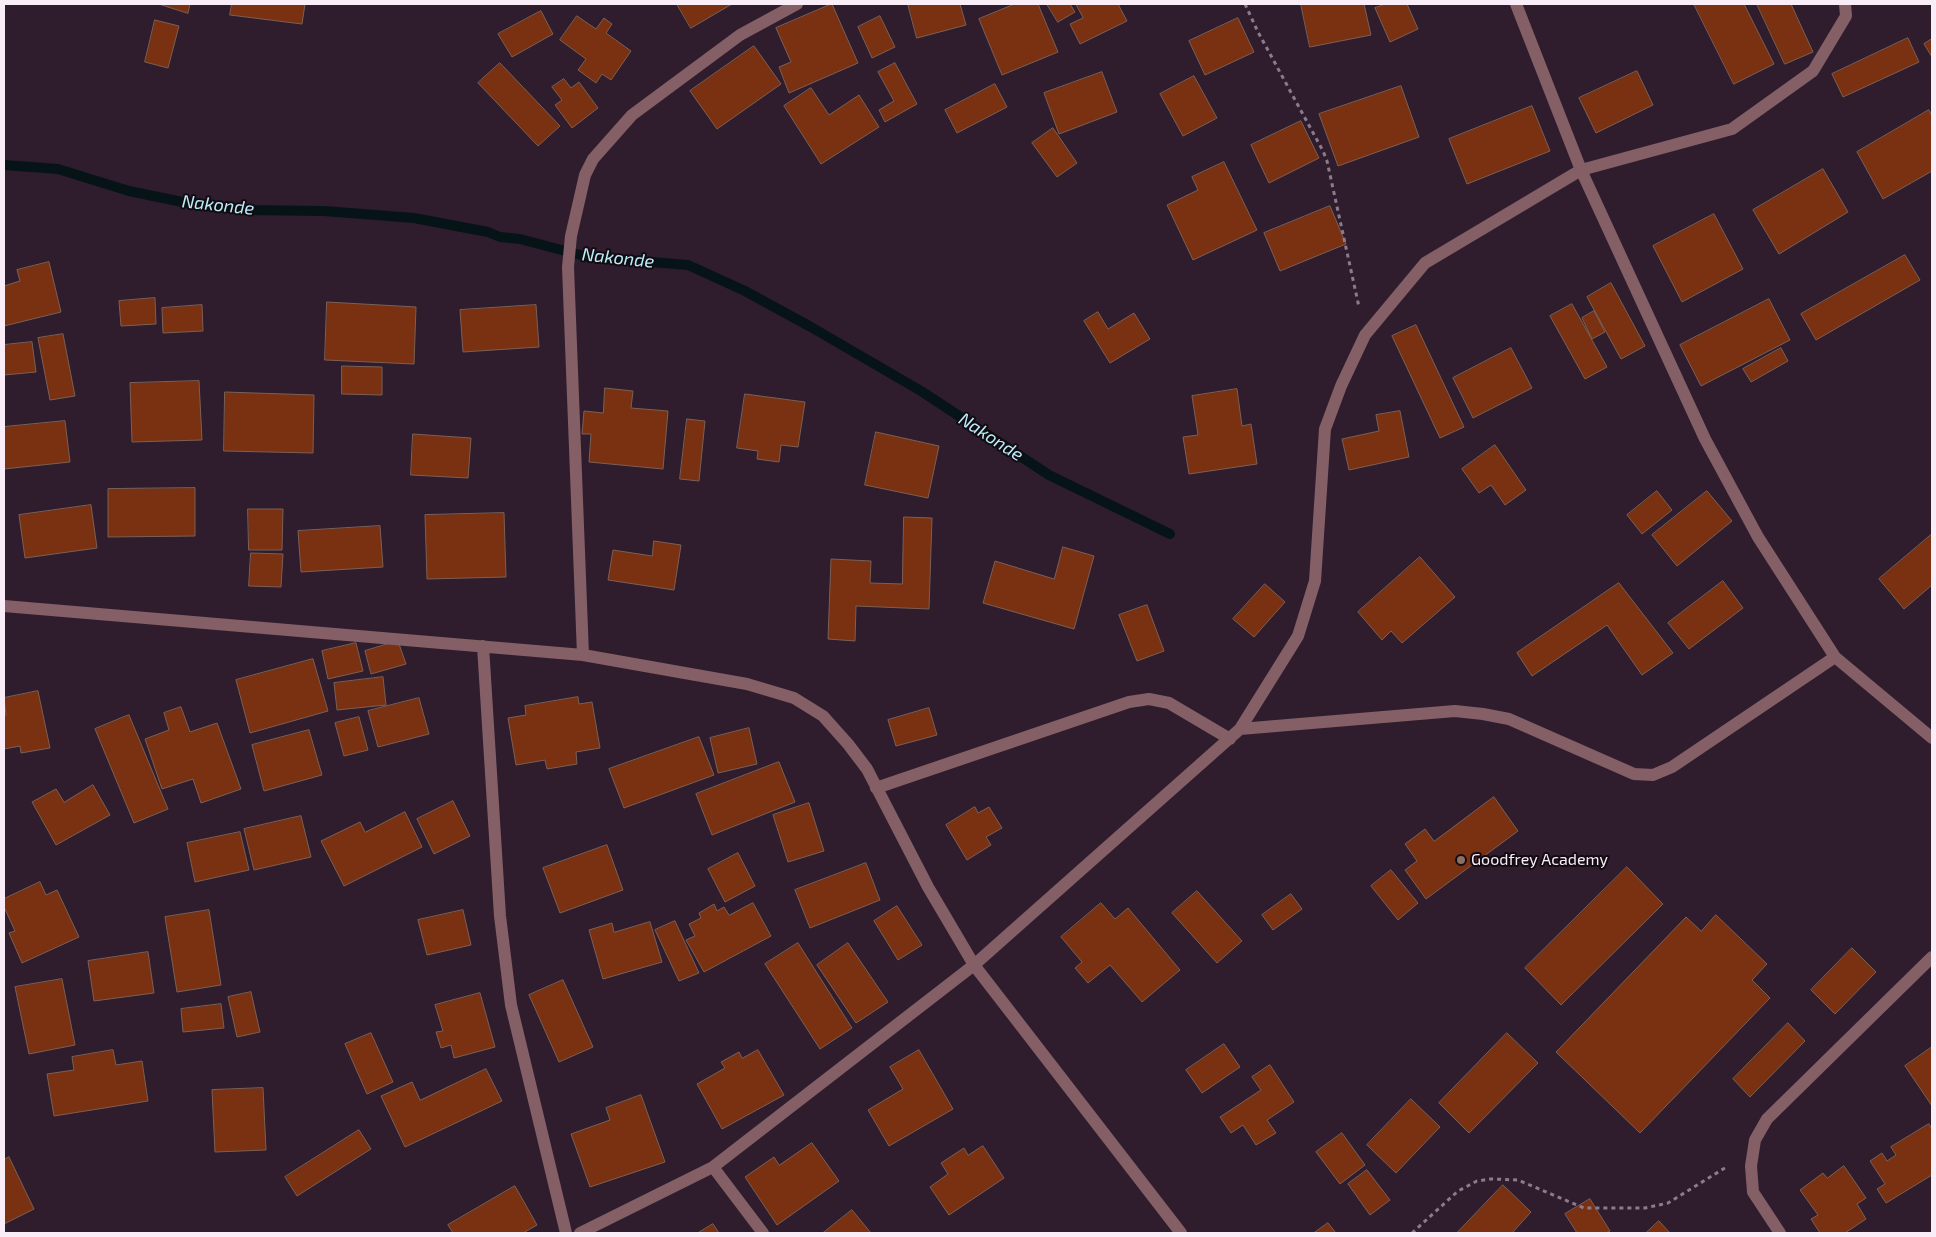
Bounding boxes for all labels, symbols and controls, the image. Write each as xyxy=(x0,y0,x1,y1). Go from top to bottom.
water label: Nakonde xyxy=(181,190,255,220)
water label: Nakonde xyxy=(581,243,655,273)
water label: Nakonde xyxy=(955,408,1027,466)
place label: Goodfrey Academy xyxy=(1471,850,1608,870)
marker: Goodfrey Academy xyxy=(1455,854,1467,866)

